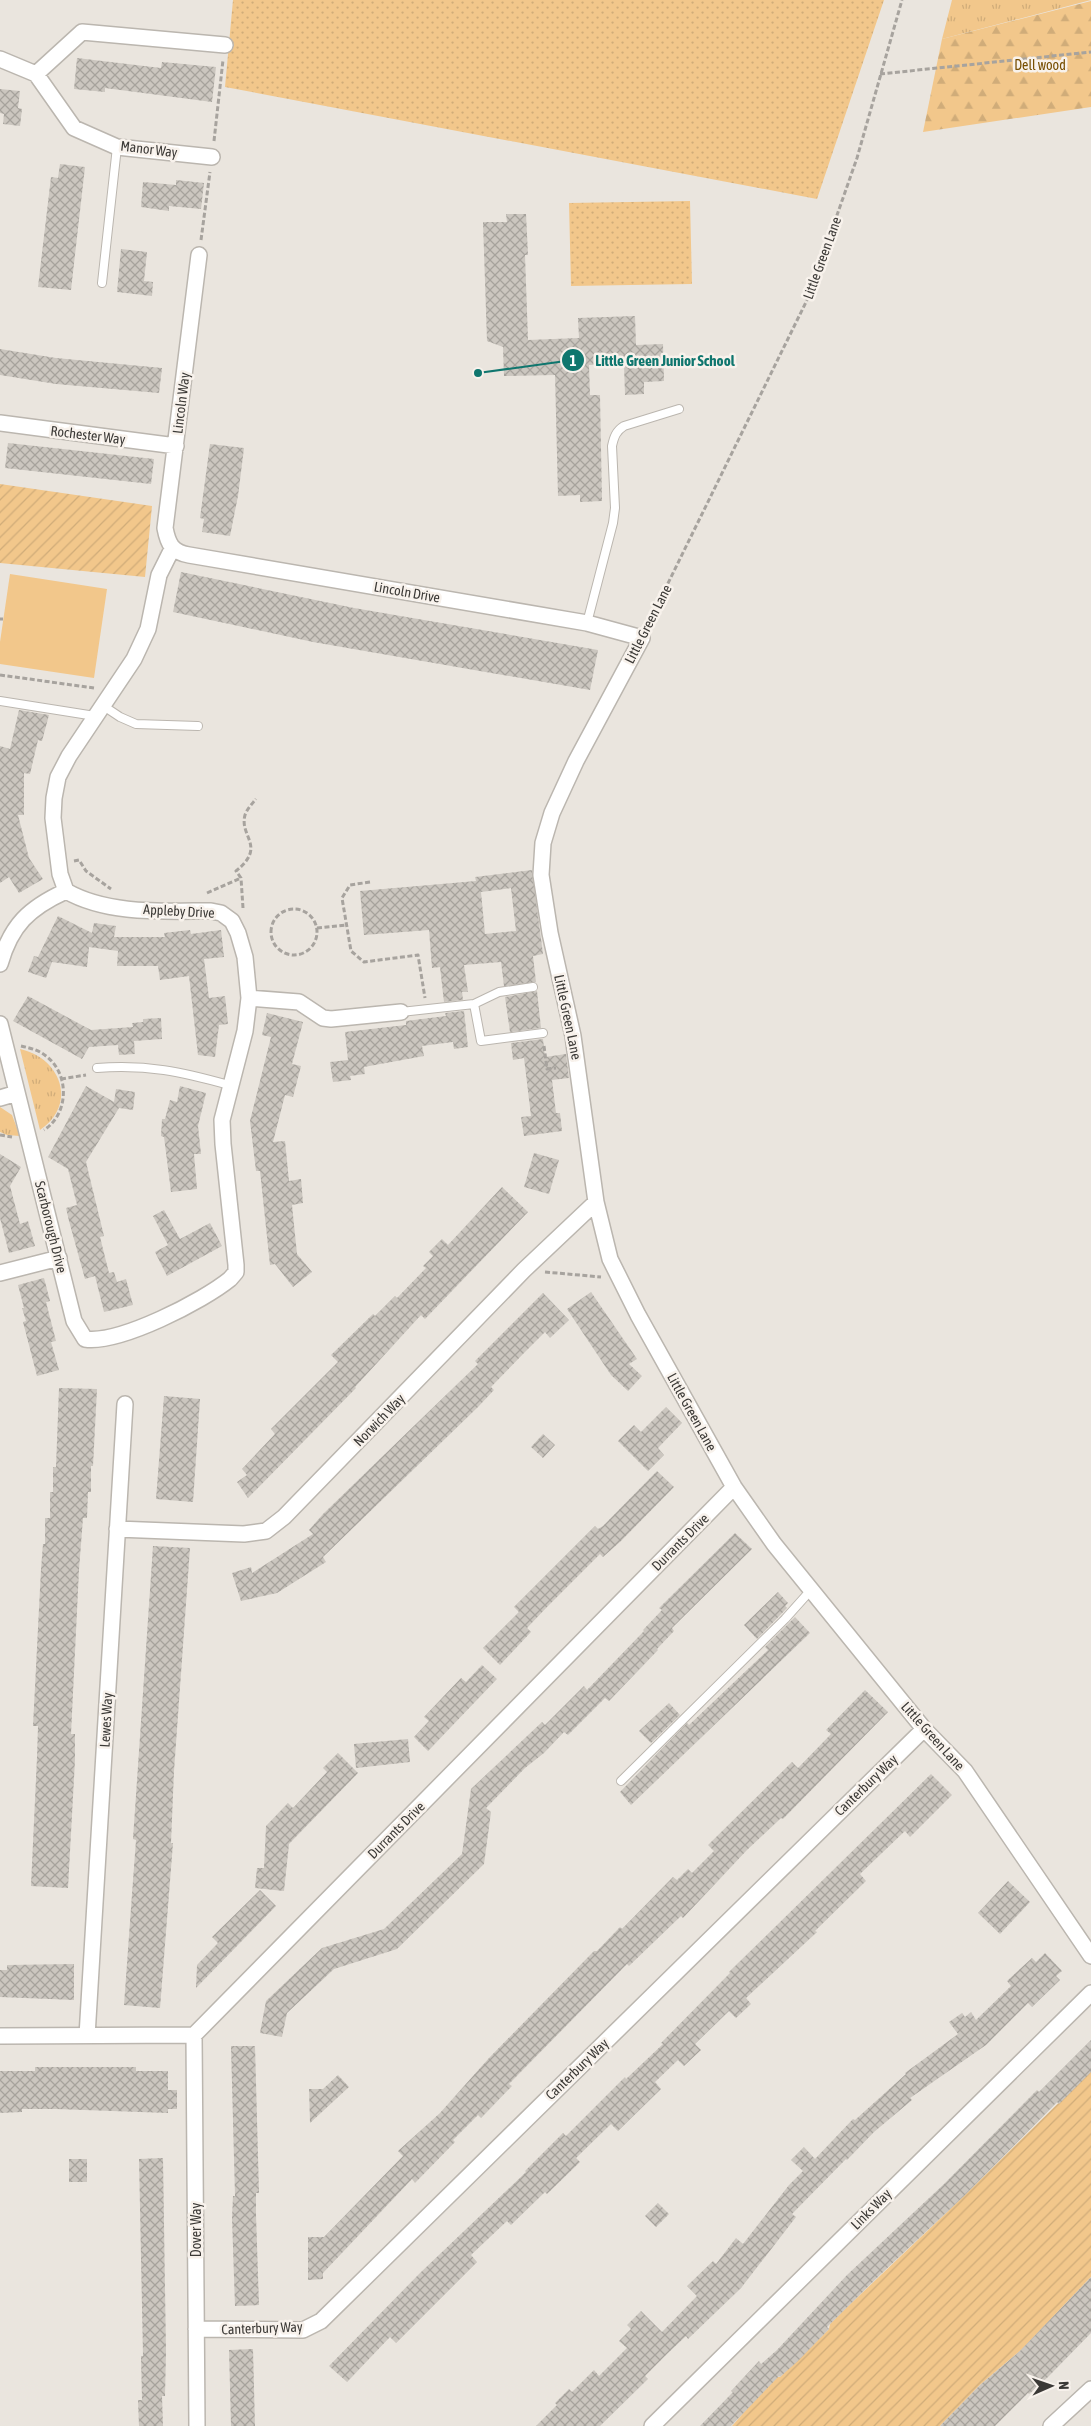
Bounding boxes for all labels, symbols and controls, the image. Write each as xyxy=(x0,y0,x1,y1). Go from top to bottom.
park label: Dell wood xyxy=(1014,57,1066,73)
street label: Manor Way xyxy=(120,138,179,160)
street label: Little Green Lane xyxy=(800,215,844,301)
callout: Little Green Junior School xyxy=(561,345,745,375)
text: 1 xyxy=(569,352,577,369)
text: Little Green Junior School xyxy=(595,352,736,369)
street label: Lincoln Way xyxy=(169,371,193,435)
street label: Rochester Way xyxy=(50,422,126,448)
street label: Lincoln Drive xyxy=(373,578,441,606)
street label: Little Green Lane xyxy=(621,582,675,666)
street label: Appleby Drive xyxy=(143,901,215,921)
street label: Little Green Lane xyxy=(551,973,585,1061)
street label: Scarborough Drive xyxy=(32,1179,70,1275)
street label: Little Green Lane xyxy=(664,1370,720,1454)
street label: Norwich Way xyxy=(350,1390,408,1449)
street label: Durrants Drive xyxy=(648,1510,712,1574)
street label: Lewes Way xyxy=(97,1692,115,1748)
street label: Little Green Lane xyxy=(898,1698,968,1774)
street label: Canterbury Way xyxy=(831,1751,901,1819)
street label: Durrants Drive xyxy=(364,1798,428,1862)
street label: Canterbury Way xyxy=(542,2035,612,2103)
street label: Links Way xyxy=(847,2185,895,2233)
street label: Dover Way xyxy=(188,2203,204,2257)
street label: Canterbury Way xyxy=(221,2319,303,2337)
north arrow xyxy=(1026,2361,1076,2411)
text: N xyxy=(1056,2381,1072,2390)

